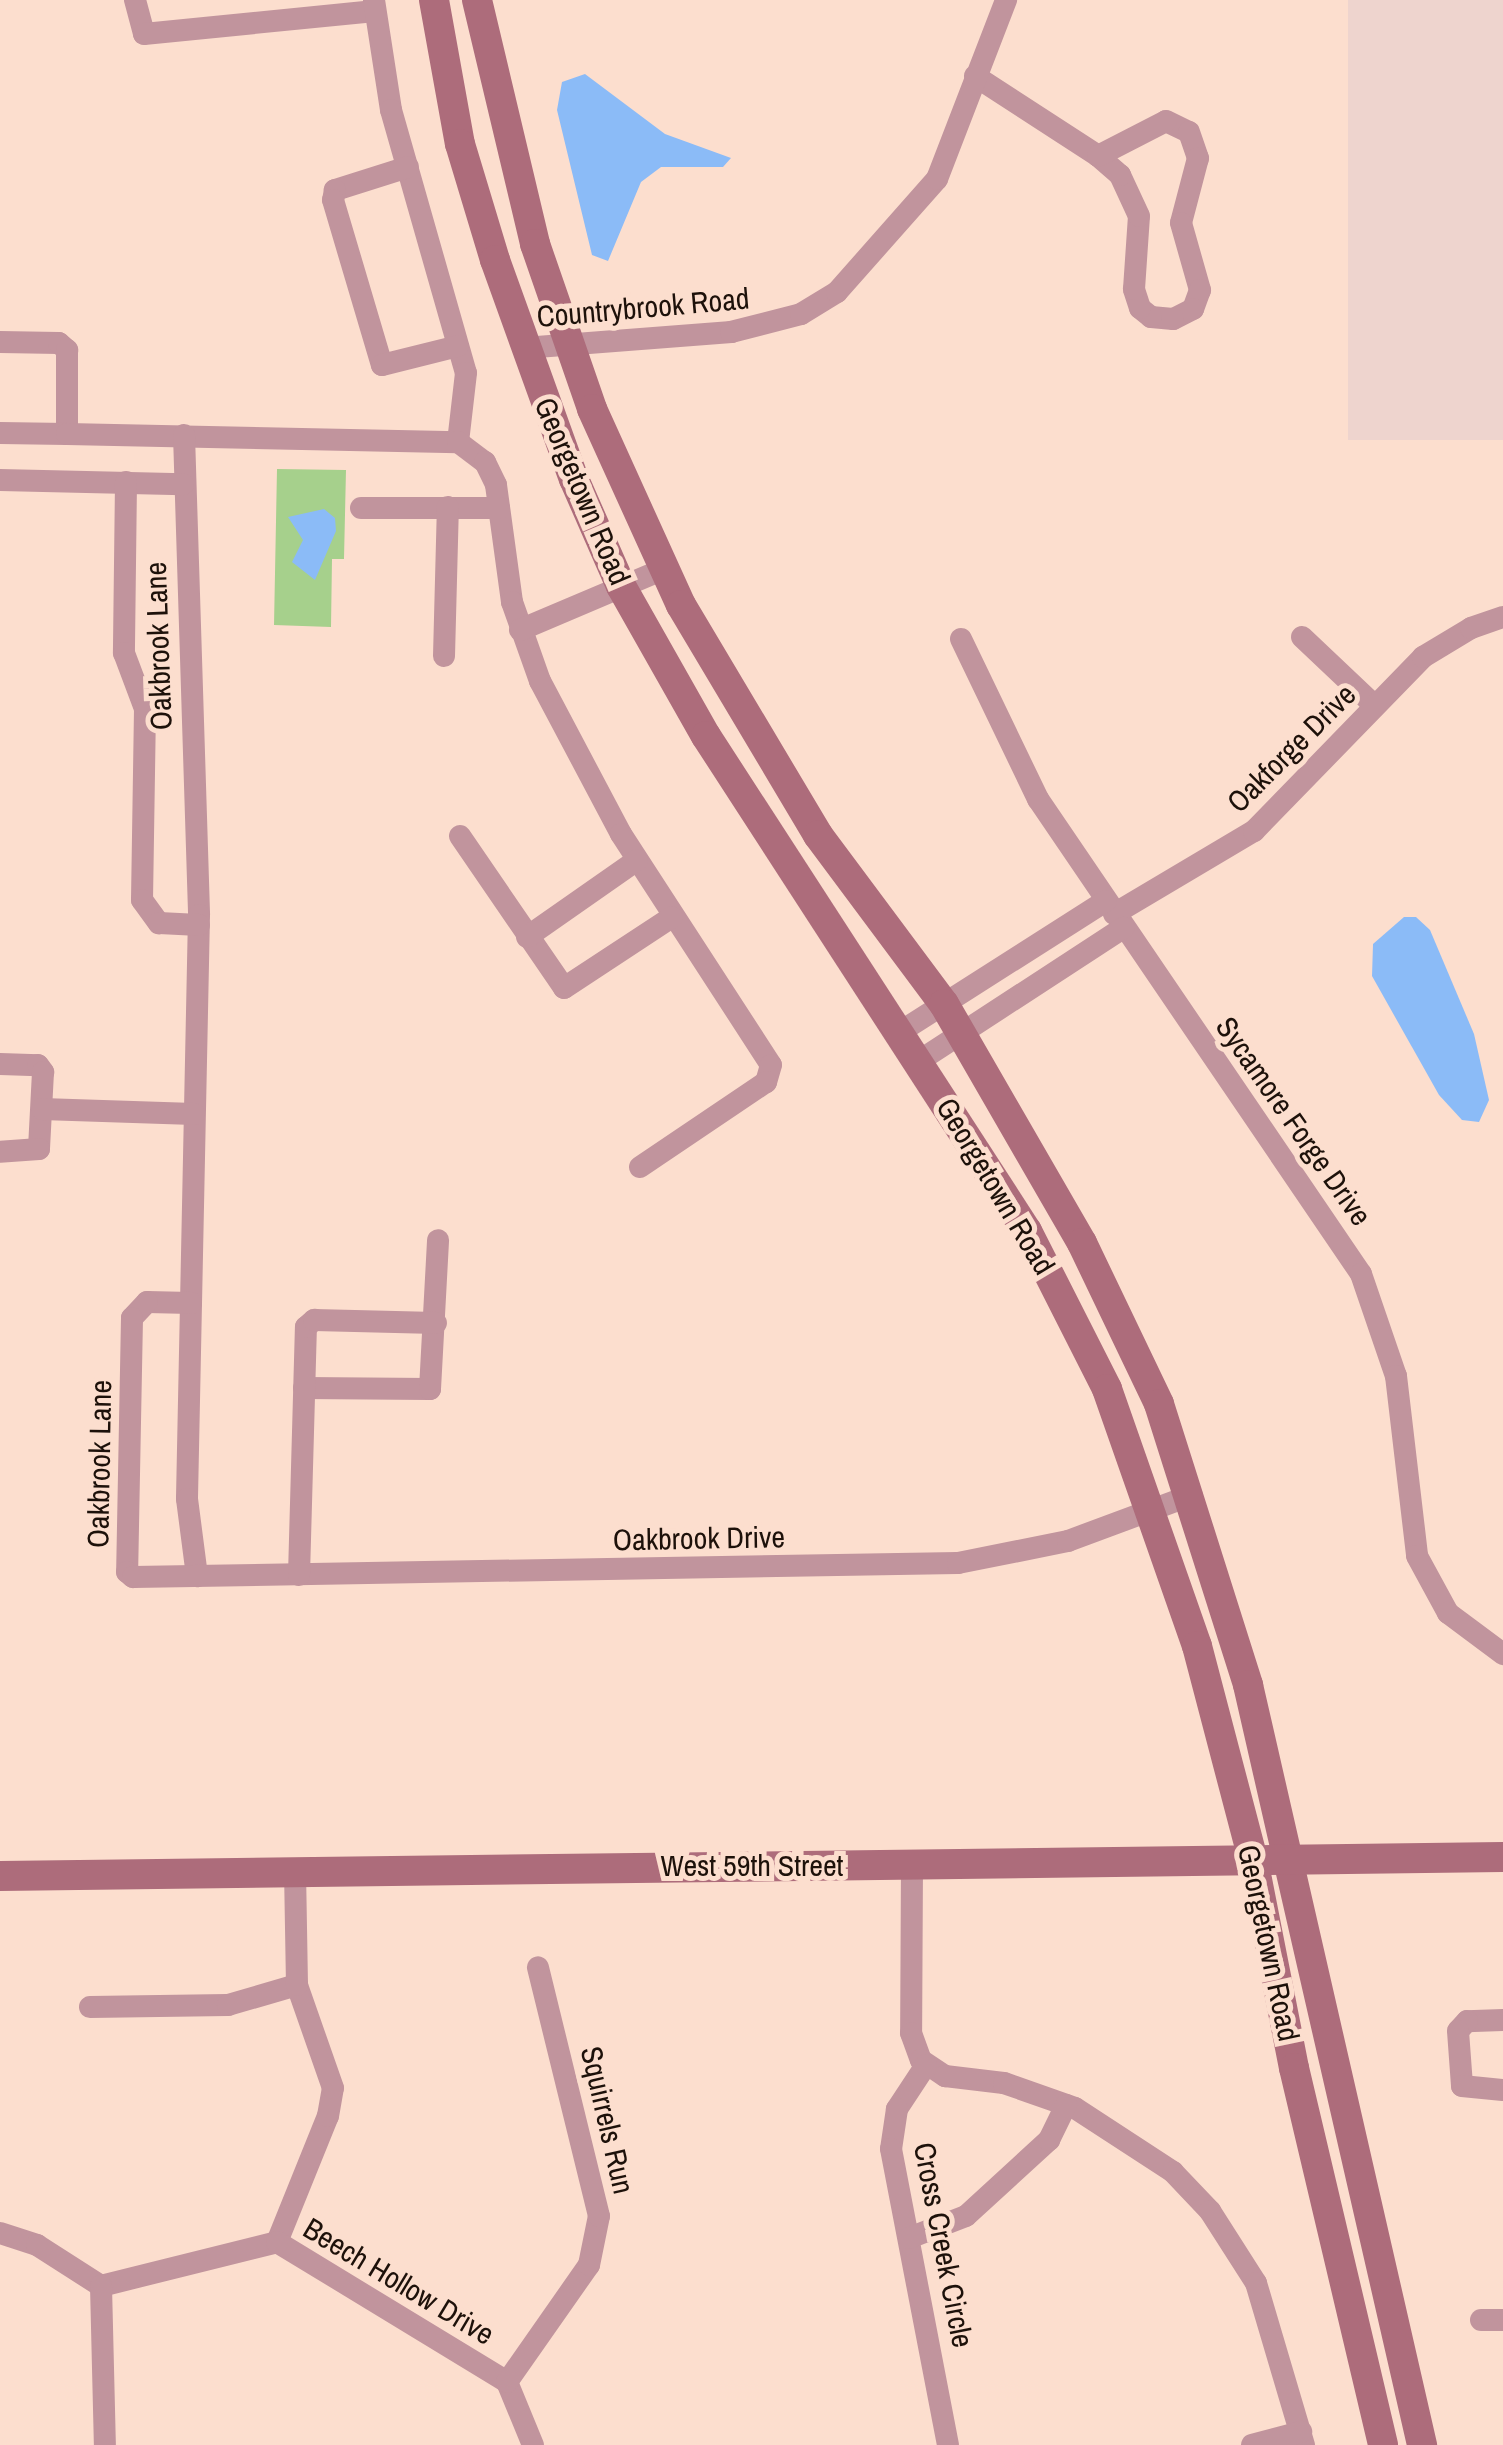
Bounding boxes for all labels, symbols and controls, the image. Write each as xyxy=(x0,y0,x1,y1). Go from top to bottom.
street label: Countrybrook Road xyxy=(535,280,751,334)
street label: Georgetown Road xyxy=(527,392,639,590)
street label: Oakbrook Lane xyxy=(137,561,179,731)
street label: Oakforge Drive xyxy=(1219,676,1363,820)
street label: Sycamore Forge Drive xyxy=(1209,1010,1379,1232)
street label: Georgetown Road xyxy=(929,1091,1063,1281)
street label: Oakbrook Lane xyxy=(80,1380,118,1548)
street label: Oakbrook Drive xyxy=(613,1518,785,1558)
street label: Georgetown Road xyxy=(1231,1842,1307,2044)
street label: West 59th Street xyxy=(661,1847,843,1883)
street label: Squirrels Run xyxy=(574,2043,642,2197)
street label: Cross Creek Circle xyxy=(907,2140,981,2350)
street label: Beech Hollow Drive xyxy=(297,2210,501,2352)

